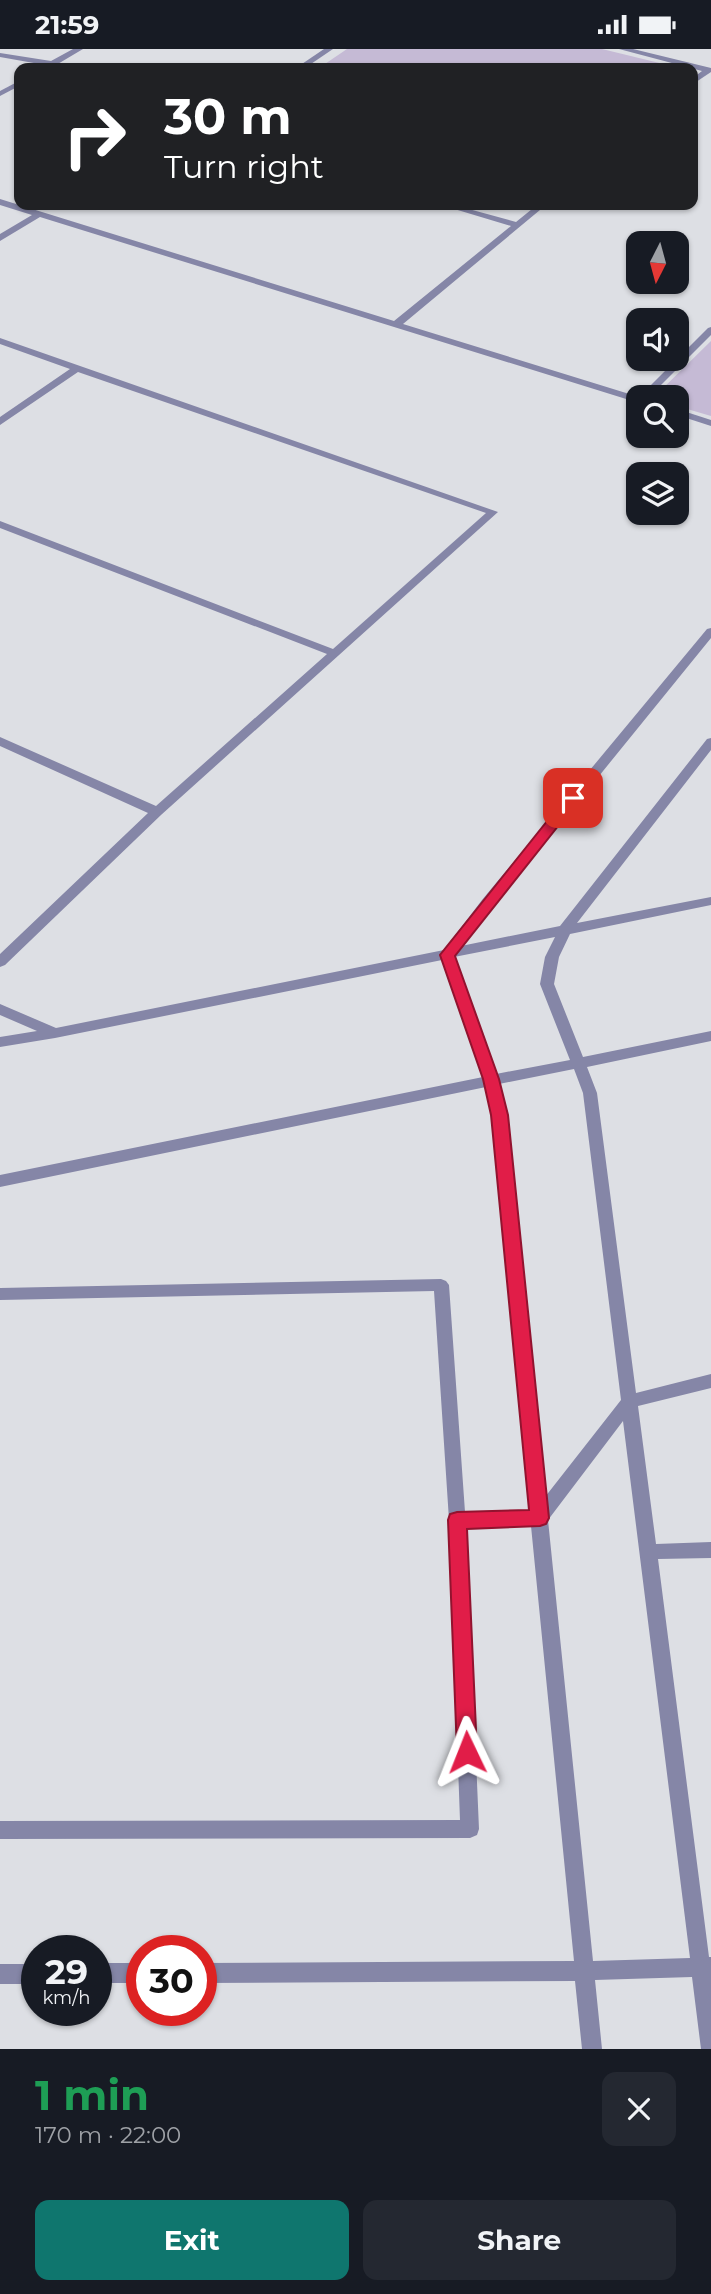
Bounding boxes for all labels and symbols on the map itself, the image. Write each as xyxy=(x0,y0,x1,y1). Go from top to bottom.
north arrow xyxy=(626,231,690,294)
pin xyxy=(543,768,603,828)
position arrow xyxy=(430,1715,504,1789)
speed limit sign: 30 xyxy=(126,1935,217,2026)

